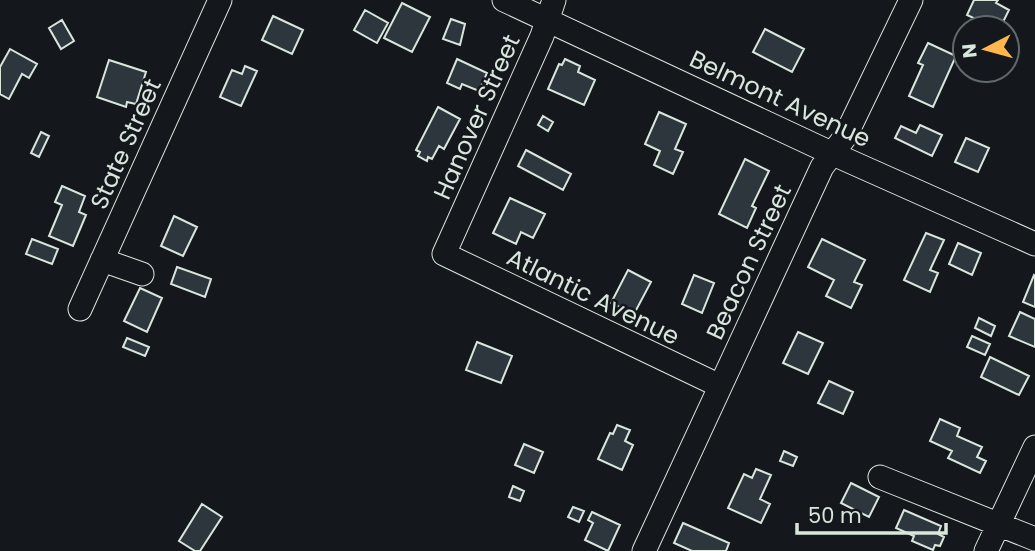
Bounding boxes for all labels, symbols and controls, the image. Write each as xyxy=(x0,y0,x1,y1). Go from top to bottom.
north arrow xyxy=(951,14,1021,84)
street label: Hanover Street xyxy=(425,29,528,205)
street label: Belmont Avenue xyxy=(684,42,876,155)
text: N xyxy=(955,42,984,59)
street label: State Street xyxy=(82,73,169,214)
street label: Beacon Street xyxy=(698,179,799,345)
street label: Atlantic Avenue xyxy=(501,240,685,353)
scale bar xyxy=(797,491,946,536)
text: 50 m xyxy=(808,501,862,530)

